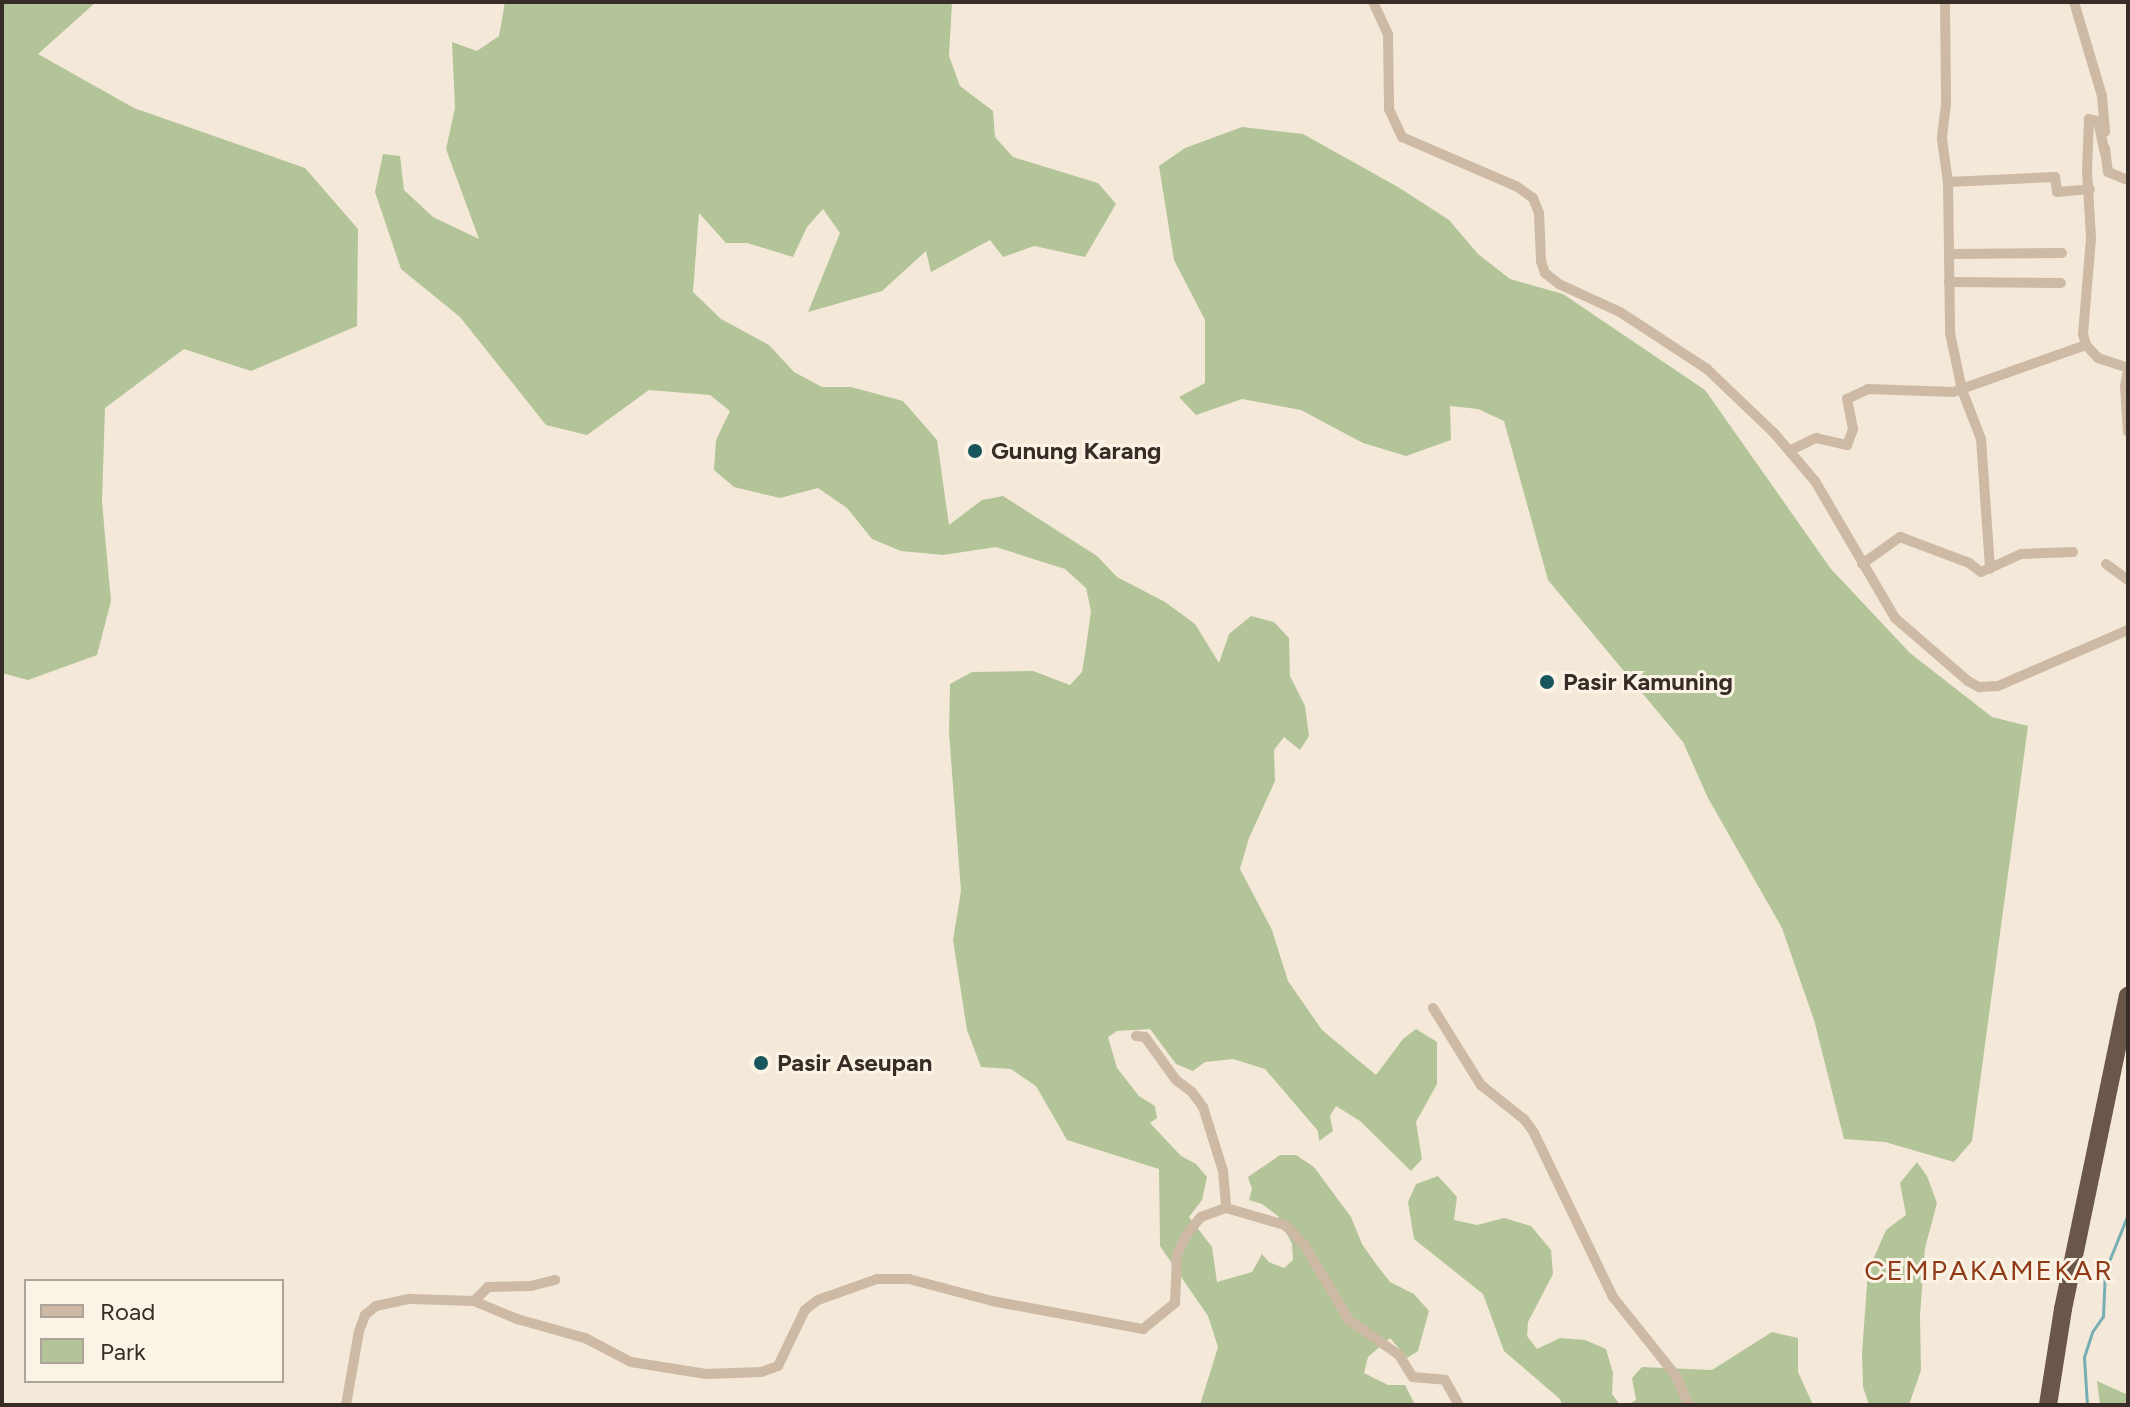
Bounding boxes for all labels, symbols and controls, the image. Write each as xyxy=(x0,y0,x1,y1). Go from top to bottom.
place label: Gunung Karang xyxy=(991,437,1161,465)
marker: Gunung Karang xyxy=(966,442,984,460)
place label: Pasir Kamuning xyxy=(1563,668,1733,696)
marker: Pasir Kamuning xyxy=(1538,673,1556,691)
place label: Pasir Aseupan xyxy=(777,1049,932,1077)
marker: Pasir Aseupan xyxy=(752,1054,770,1072)
district label: CEMPAKAMEKAR xyxy=(1864,1253,2114,1287)
legend xyxy=(24,1279,284,1383)
text: Road xyxy=(100,1297,155,1326)
text: Park xyxy=(100,1337,146,1366)

